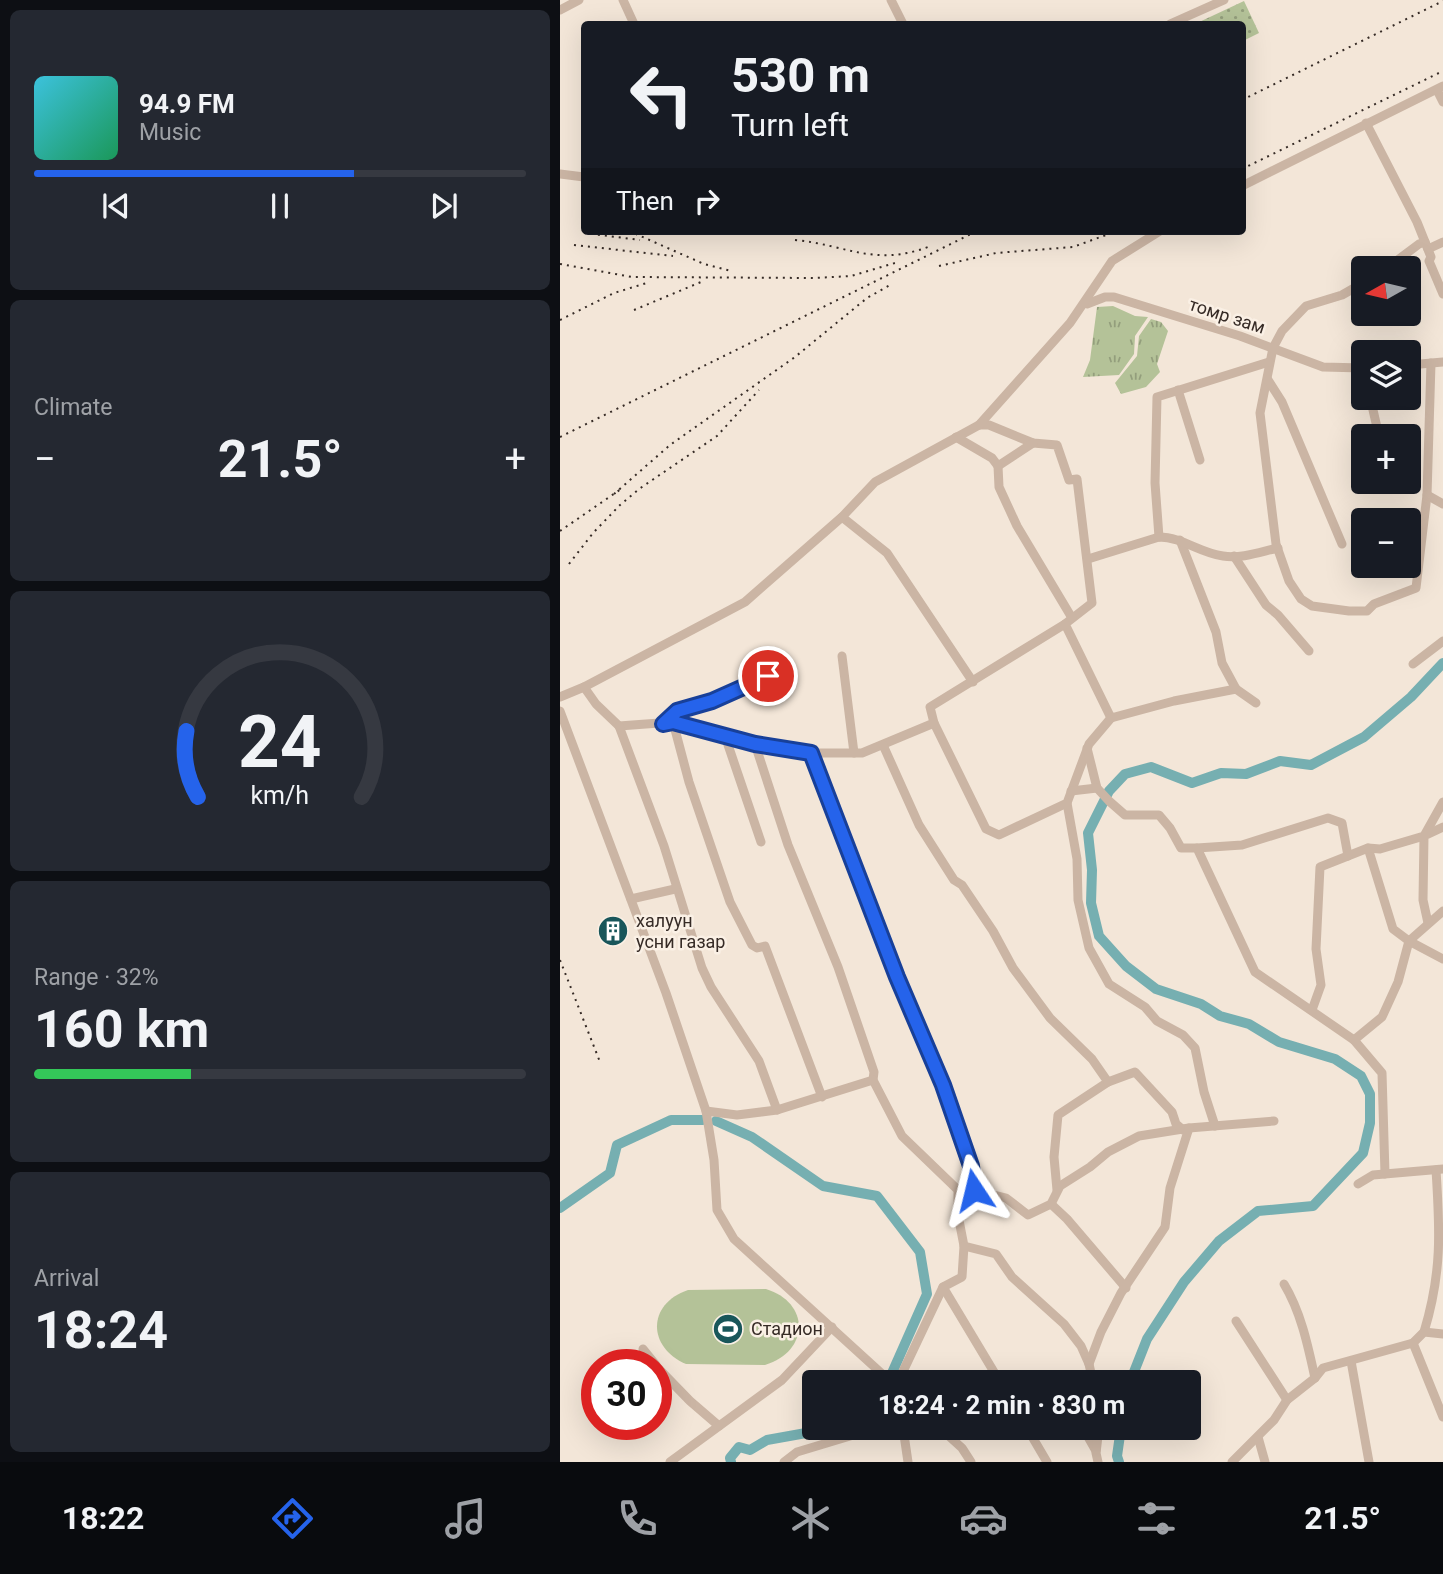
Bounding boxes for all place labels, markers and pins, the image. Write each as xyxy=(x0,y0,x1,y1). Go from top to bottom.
pin xyxy=(738,646,798,706)
place label: халуун усни газар xyxy=(636,910,725,952)
building icon: халуун усни газар xyxy=(596,914,630,948)
sports icon: Стадион xyxy=(711,1312,745,1346)
place label: Стадион xyxy=(751,1318,823,1339)

